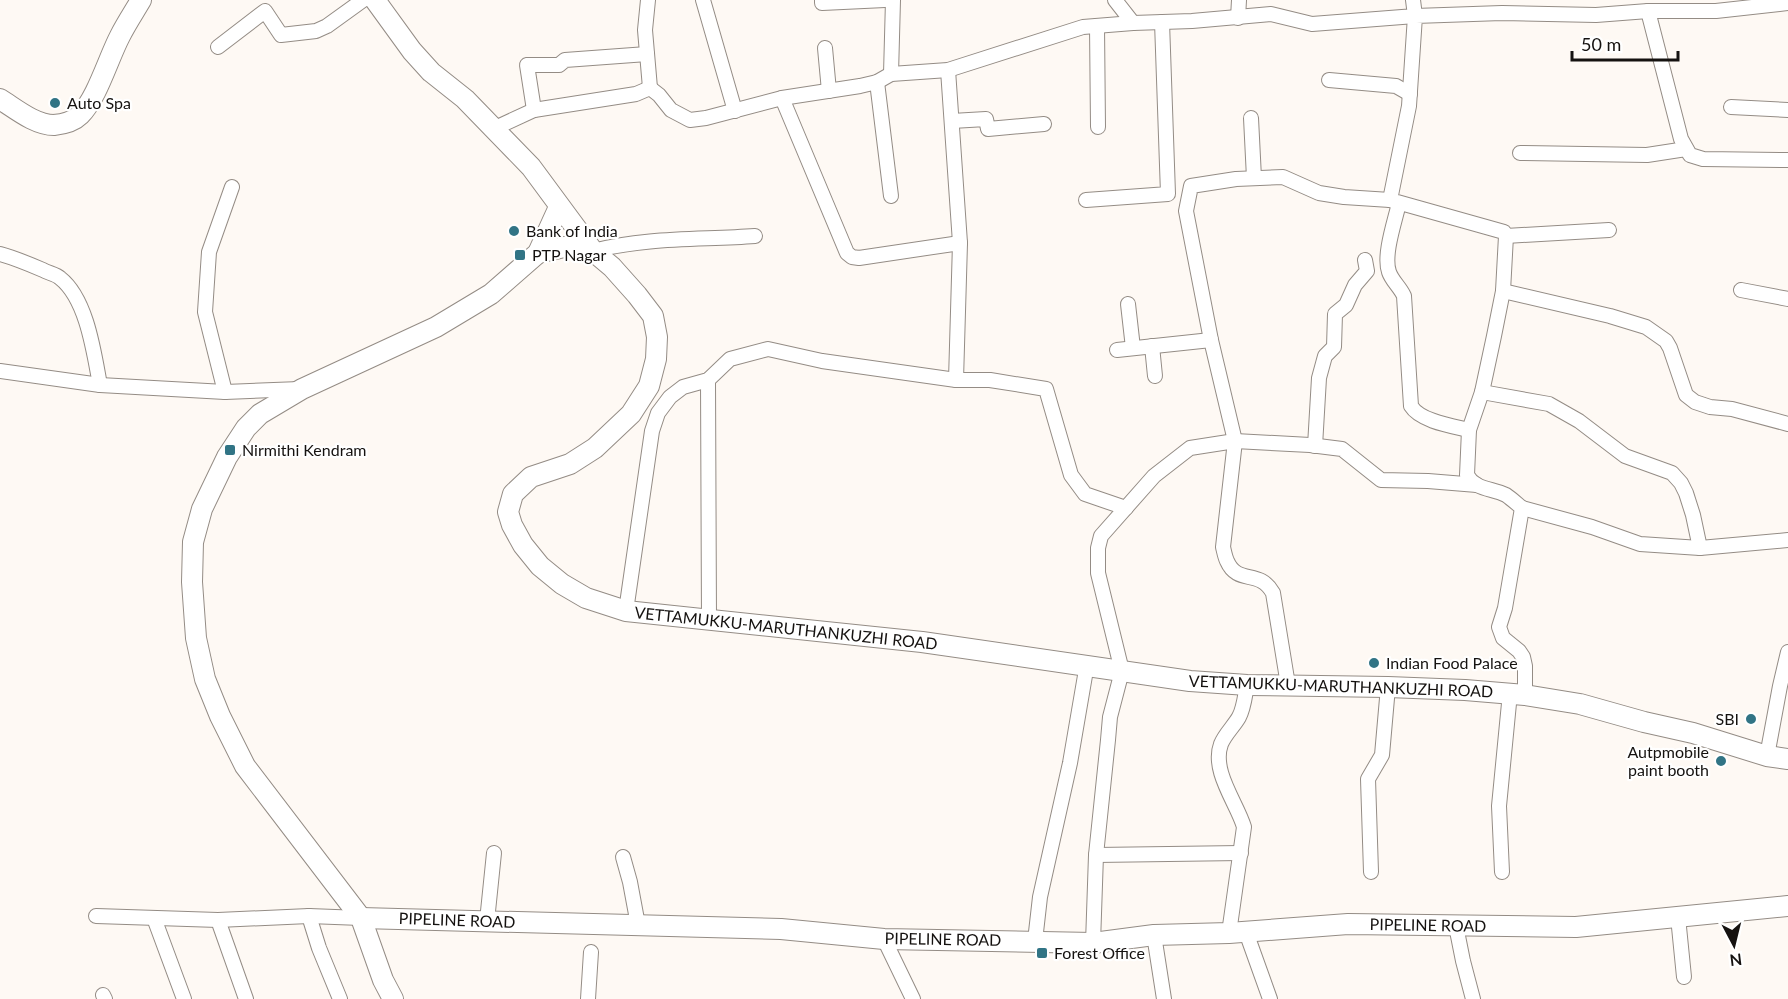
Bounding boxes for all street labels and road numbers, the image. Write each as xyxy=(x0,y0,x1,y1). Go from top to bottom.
street label: VETTAMUKKU-MARUTHANKUZHI ROAD xyxy=(634,602,938,653)
street label: VETTAMUKKU-MARUTHANKUZHI ROAD xyxy=(1188,671,1494,700)
street label: PIPELINE ROAD xyxy=(398,908,516,931)
street label: PIPELINE ROAD xyxy=(1370,914,1486,935)
street label: PIPELINE ROAD xyxy=(885,928,1001,949)

